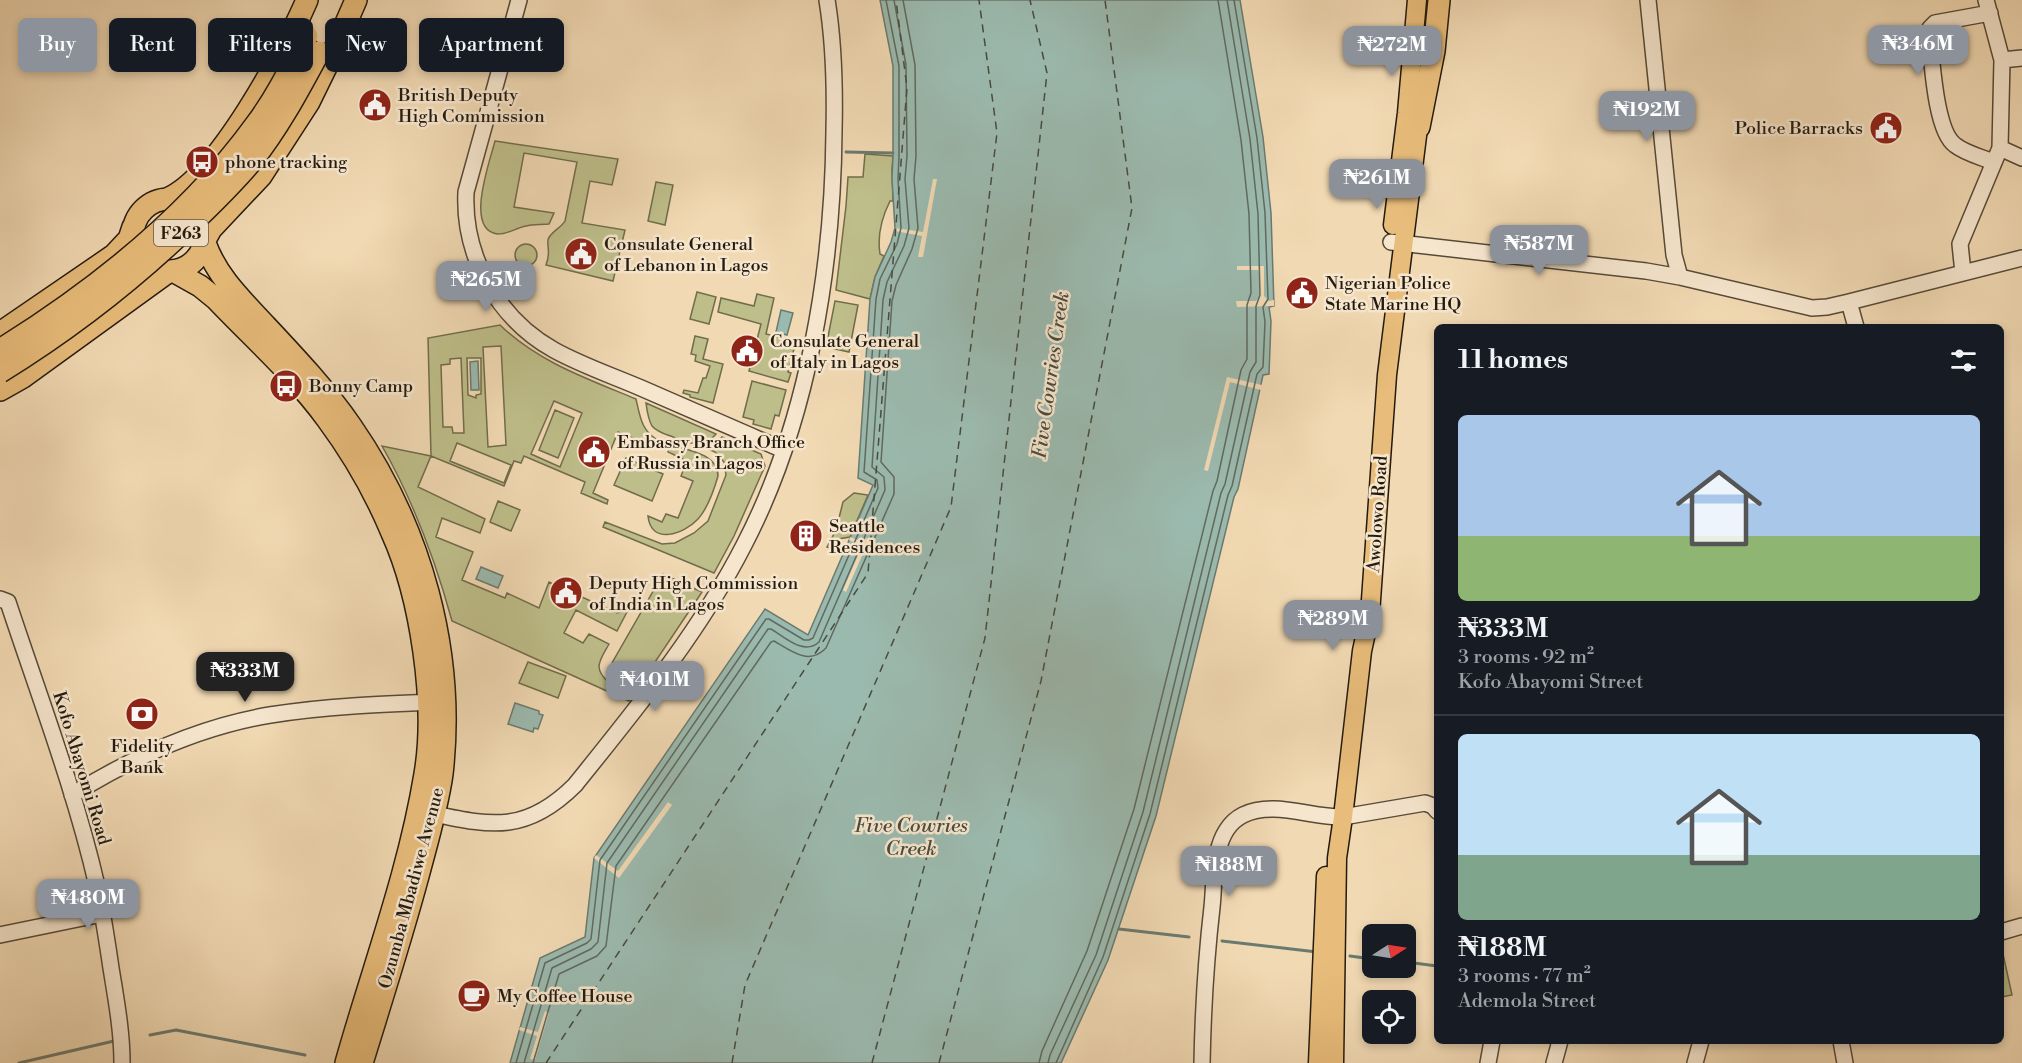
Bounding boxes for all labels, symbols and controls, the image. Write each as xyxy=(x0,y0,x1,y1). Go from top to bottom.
chip: Buy xyxy=(18,18,97,72)
chip: Rent xyxy=(109,18,196,72)
chip: Filters xyxy=(208,18,313,72)
chip: New xyxy=(325,18,407,72)
chip: Apartment xyxy=(419,18,564,72)
pin: ₦346M xyxy=(1876,25,1960,76)
pin: ₦272M xyxy=(1350,26,1434,77)
text: ₦346M xyxy=(1882,32,1954,57)
text: ₦272M xyxy=(1357,33,1427,58)
place label: British Deputy High Commission xyxy=(397,84,545,128)
public building icon: British Deputy High Commission xyxy=(357,87,393,123)
pin: ₦192M xyxy=(1605,91,1689,142)
text: ₦192M xyxy=(1613,98,1681,123)
public building icon: Police Barracks xyxy=(1868,110,1904,146)
place label: Police Barracks xyxy=(1735,117,1863,140)
bus stop icon: phone tracking xyxy=(184,144,220,180)
place label: phone tracking xyxy=(225,151,348,174)
pin: ₦261M xyxy=(1335,159,1419,210)
text: ₦261M xyxy=(1343,166,1411,191)
road number: F263 xyxy=(154,220,208,246)
pin: ₦587M xyxy=(1497,225,1581,276)
text: ₦587M xyxy=(1504,232,1574,257)
place label: Consulate General of Lebanon in Lagos xyxy=(604,233,769,277)
public building icon: Consulate General of Lebanon in Lagos xyxy=(563,236,599,272)
pin: ₦265M xyxy=(444,261,528,312)
text: ₦265M xyxy=(451,268,521,293)
place label: Nigerian Police State Marine HQ xyxy=(1325,272,1461,316)
public building icon: Nigerian Police State Marine HQ xyxy=(1284,275,1320,311)
water label: Five Cowries Creek xyxy=(1027,290,1076,460)
place label: Consulate General of Italy in Lagos xyxy=(770,330,920,374)
public building icon: Consulate General of Italy in Lagos xyxy=(729,333,765,369)
text: 11 homes xyxy=(1458,344,1568,376)
icon: filters xyxy=(1947,344,1980,377)
bus stop icon: Bonny Camp xyxy=(268,368,304,404)
place label: Bonny Camp xyxy=(308,375,413,398)
place label: Embassy Branch Office of Russia in Lagos xyxy=(617,431,805,475)
public building icon: Embassy Branch Office of Russia in Lagos xyxy=(576,434,612,470)
street label: Awolowo Road xyxy=(1362,454,1393,574)
icon: home xyxy=(1665,454,1773,562)
place label: Seattle Residences xyxy=(829,515,920,559)
building icon: Seattle Residences xyxy=(788,518,824,554)
place label: Deputy High Commission of India in Lagos xyxy=(589,572,798,616)
public building icon: Deputy High Commission of India in Lagos xyxy=(548,575,584,611)
pin: ₦289M xyxy=(1291,600,1375,651)
text: ₦289M xyxy=(1297,607,1369,632)
text: ₦333M xyxy=(1458,613,1548,645)
text: 3 rooms · 92 m² xyxy=(1458,645,1594,670)
pin: ₦333M xyxy=(203,652,287,703)
text: ₦333M xyxy=(210,659,280,684)
pin: ₦401M xyxy=(613,661,697,712)
text: ₦401M xyxy=(620,668,690,693)
text: Kofo Abayomi Street xyxy=(1458,670,1643,695)
street label: Kofo Abayomi Road xyxy=(47,688,116,849)
bank icon: Fidelity Bank xyxy=(124,696,160,732)
place label: Fidelity Bank xyxy=(110,735,174,779)
icon: home xyxy=(1665,773,1773,881)
street label: Ozumba Mbadiwe Avenue xyxy=(374,785,449,991)
water label: Five Cowries Creek xyxy=(854,814,968,862)
pin: ₦188M xyxy=(1187,846,1271,897)
text: ₦188M xyxy=(1195,853,1263,878)
pin: ₦480M xyxy=(46,879,130,930)
text: ₦480M xyxy=(51,886,125,911)
north arrow xyxy=(1362,924,1416,978)
map controls xyxy=(1362,924,1416,1044)
text: ₦188M xyxy=(1458,932,1547,964)
text: 3 rooms · 77 m² xyxy=(1458,964,1591,989)
cafe icon: My Coffee House xyxy=(456,978,492,1014)
place label: My Coffee House xyxy=(497,985,633,1008)
text: Ademola Street xyxy=(1458,989,1596,1014)
button: locate xyxy=(1362,990,1416,1044)

